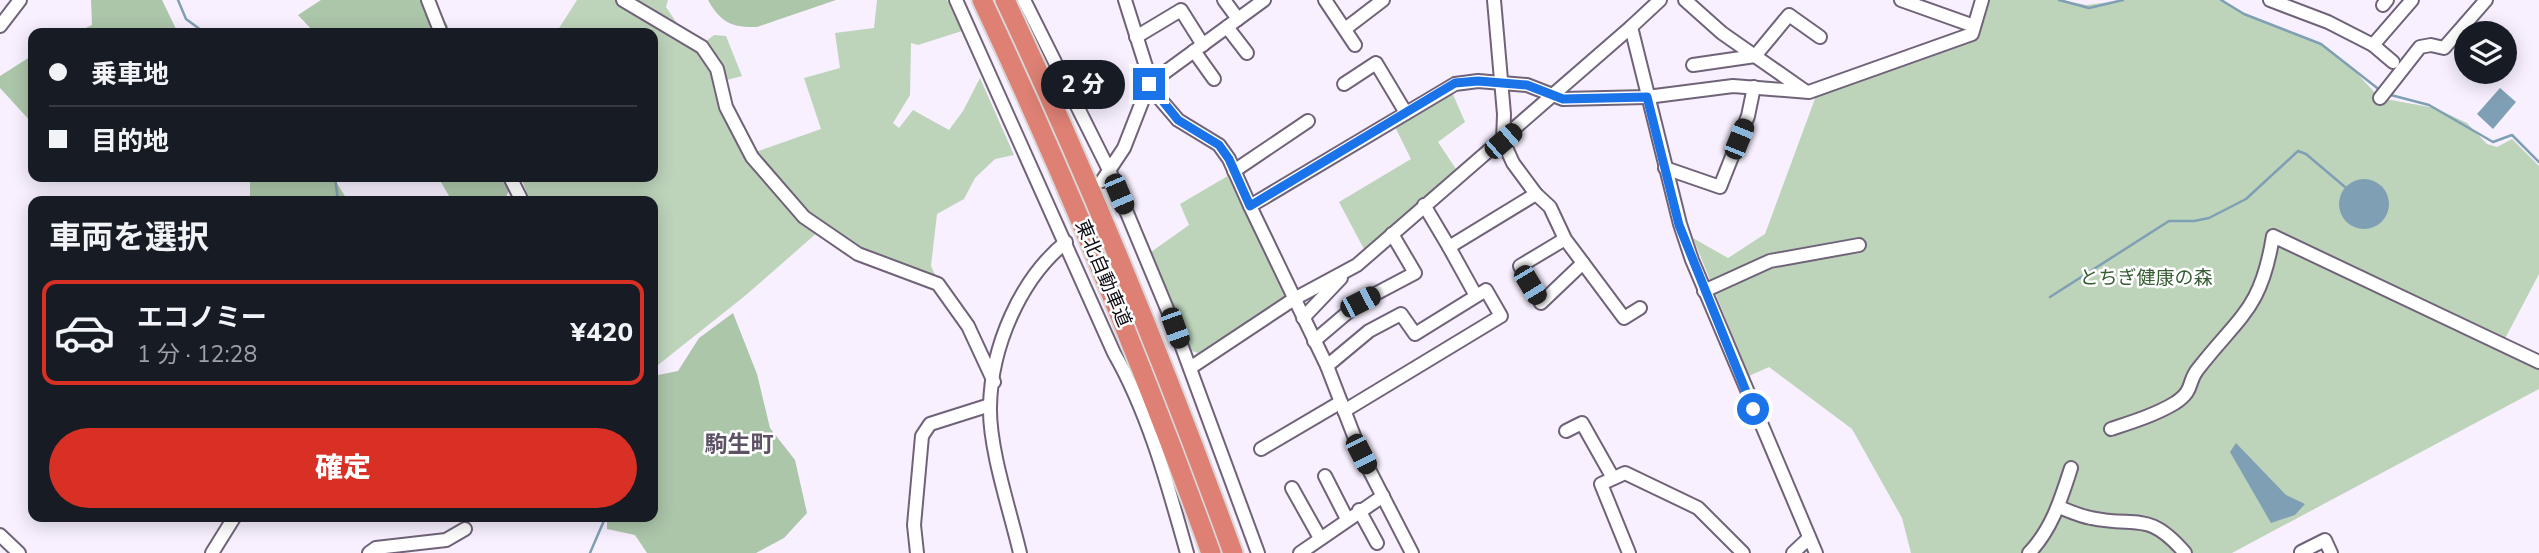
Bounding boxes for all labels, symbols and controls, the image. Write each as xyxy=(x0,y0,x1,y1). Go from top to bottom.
map controls xyxy=(2454,21,2517,84)
button: layers xyxy=(2454,21,2517,84)
text: 乗車地 xyxy=(91,57,169,92)
callout: 2 分 xyxy=(1040,60,1124,108)
route end xyxy=(1133,68,1165,100)
text: 2 分 xyxy=(1061,69,1105,100)
car xyxy=(1722,116,1757,162)
car xyxy=(1481,119,1526,163)
text: 目的地 xyxy=(91,124,169,159)
car xyxy=(1102,171,1137,217)
text: 車両を選択 xyxy=(49,216,209,259)
street label: 東北自動車道 xyxy=(1069,216,1137,331)
car xyxy=(1511,262,1550,308)
park label: とちぎ健康の森 xyxy=(2079,265,2213,291)
car xyxy=(1337,283,1384,321)
text: エコノミー xyxy=(137,300,267,335)
icon: car xyxy=(53,301,116,364)
car xyxy=(1158,305,1193,351)
text: ¥420 xyxy=(571,315,633,350)
text: 1 分 · 12:28 xyxy=(137,339,257,370)
route start xyxy=(1737,393,1769,425)
button: 確定 xyxy=(49,428,637,508)
district label: 駒生町 xyxy=(705,429,774,460)
car xyxy=(1343,431,1380,477)

